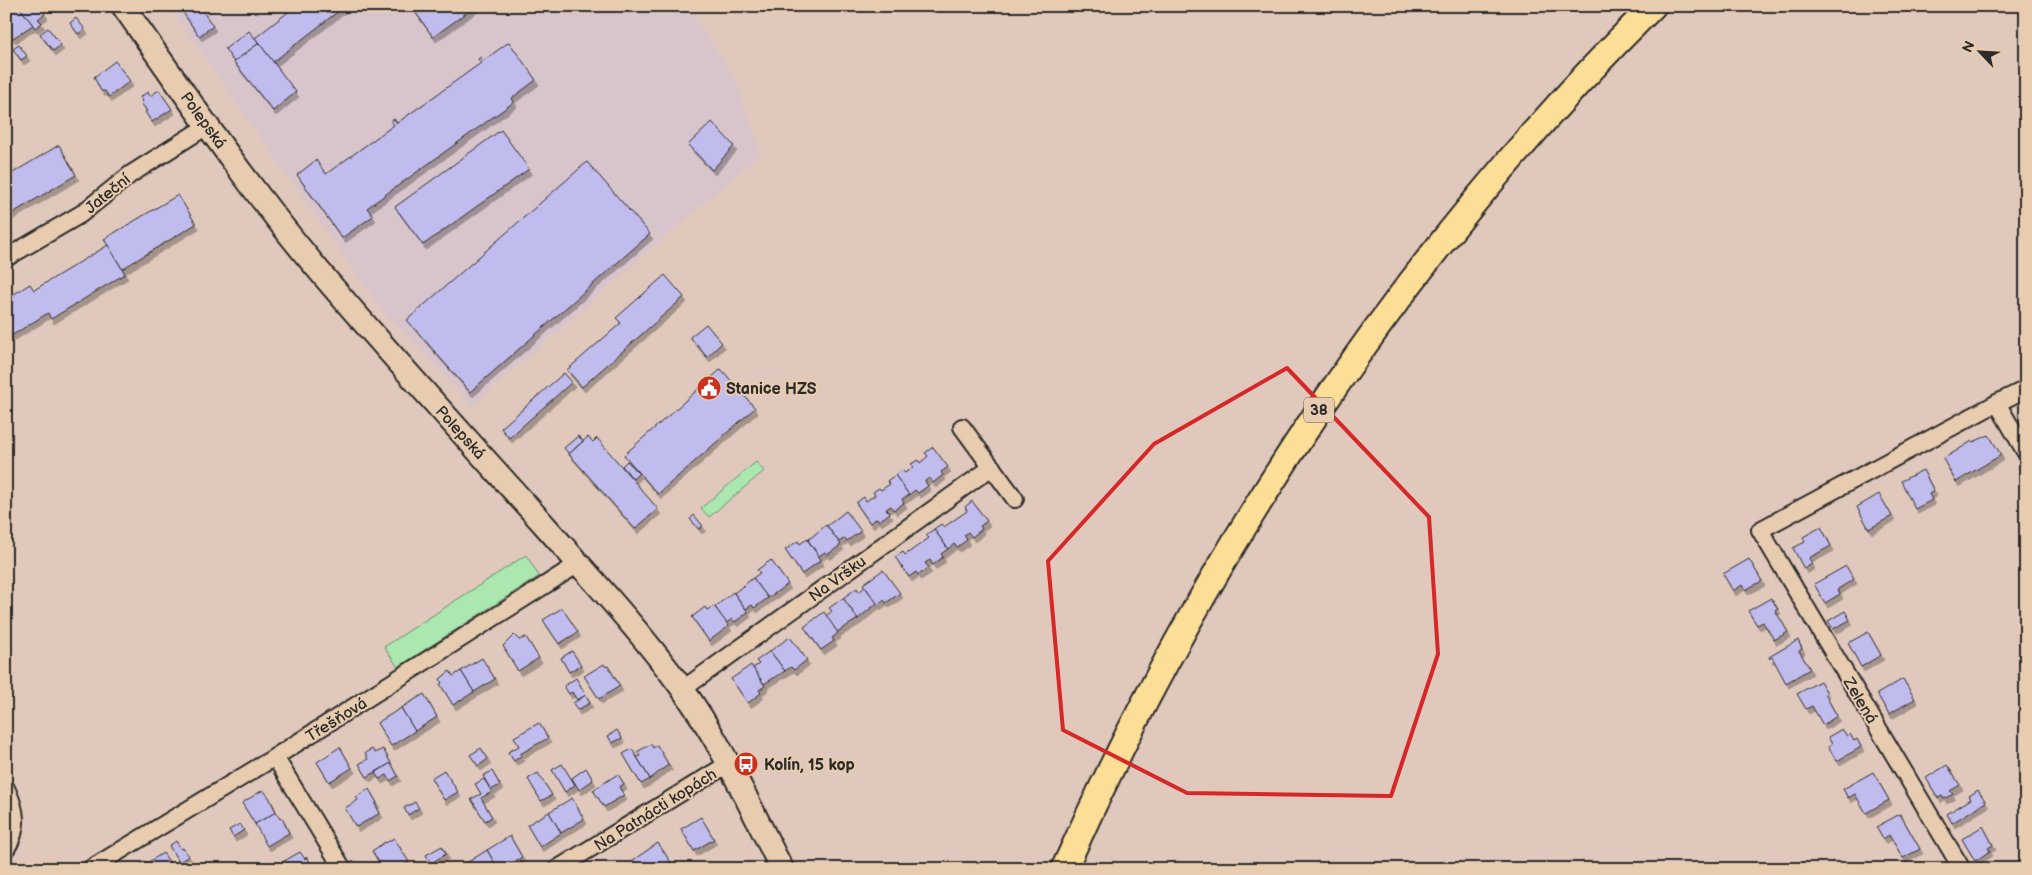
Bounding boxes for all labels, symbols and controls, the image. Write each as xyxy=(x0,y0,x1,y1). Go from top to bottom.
north arrow xyxy=(1954,28,2004,78)
text: N xyxy=(1959,38,1979,55)
street label: Polepská xyxy=(176,89,230,153)
street label: Jateční xyxy=(82,170,134,218)
public building icon: Stanice HZS xyxy=(696,375,722,401)
place label: Stanice HZS xyxy=(726,380,817,399)
road number: 38 xyxy=(1304,398,1334,422)
street label: Polepská xyxy=(431,402,489,464)
street label: Na Vršku xyxy=(806,552,870,606)
street label: Zelená xyxy=(1838,673,1881,727)
street label: Třešňová xyxy=(303,694,371,746)
bus stop icon: Kolín, 15 kop xyxy=(733,751,759,777)
place label: Kolín, 15 kop xyxy=(764,756,855,775)
street label: Na Patnácti kopách xyxy=(591,765,721,856)

